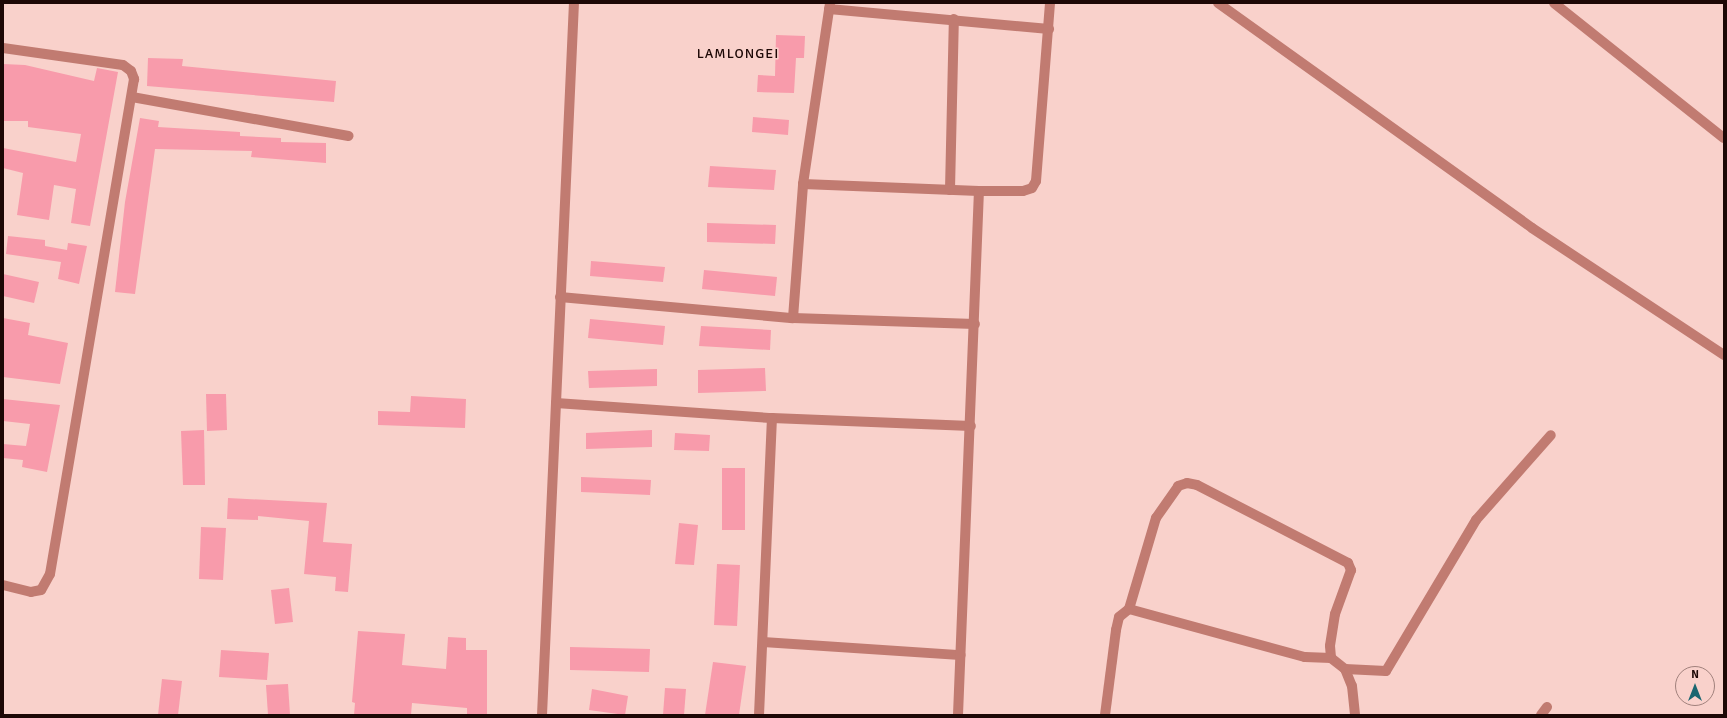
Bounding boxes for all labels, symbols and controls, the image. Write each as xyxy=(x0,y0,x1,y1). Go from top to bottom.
district label: LAMLONGEI xyxy=(697,46,779,62)
north arrow xyxy=(1675,666,1715,706)
text: N xyxy=(1691,668,1699,681)

